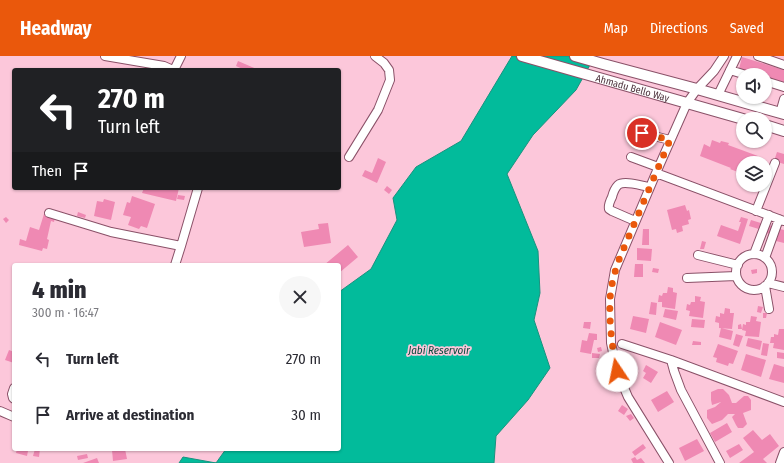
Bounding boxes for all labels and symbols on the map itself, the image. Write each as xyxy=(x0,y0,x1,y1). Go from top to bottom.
street label: Ahmadu Bello Way xyxy=(594,72,671,105)
pin xyxy=(625,116,659,150)
water label: Jabi Reservoir xyxy=(407,344,471,357)
position arrow xyxy=(596,350,638,392)

